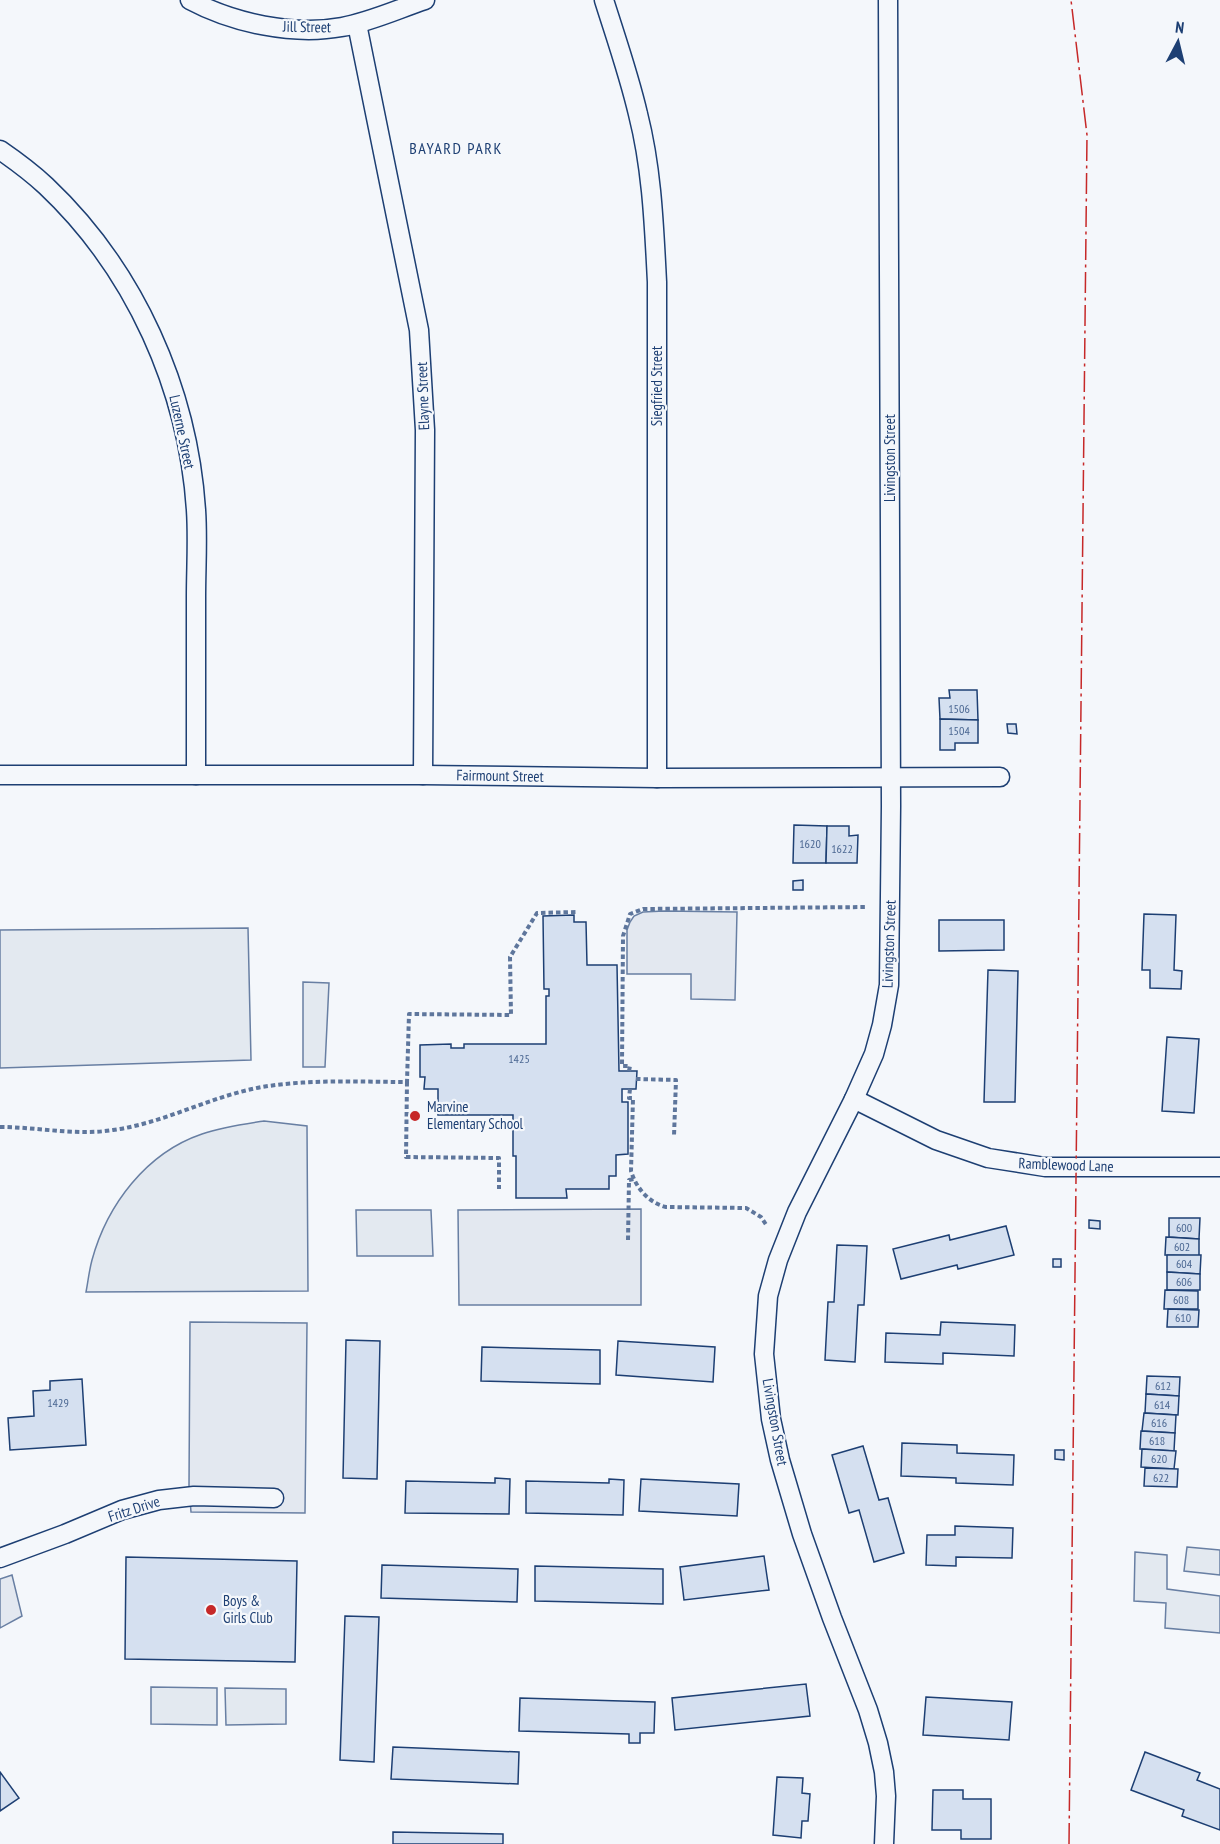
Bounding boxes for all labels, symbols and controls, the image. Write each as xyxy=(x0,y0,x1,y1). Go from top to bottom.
north arrow xyxy=(1148,12,1208,72)
street label: Jill Street xyxy=(282,17,331,36)
text: N xyxy=(1174,17,1185,38)
district label: BAYARD PARK xyxy=(409,138,503,158)
street label: Siegfried Street xyxy=(647,346,666,426)
street label: Elayne Street xyxy=(412,361,433,431)
street label: Luzerne Street xyxy=(165,393,200,471)
street label: Livingston Street xyxy=(880,414,899,502)
house number: 1506 xyxy=(948,701,970,716)
house number: 1504 xyxy=(948,723,970,738)
street label: Fairmount Street xyxy=(456,765,544,786)
house number: 1620 xyxy=(799,836,821,851)
house number: 1622 xyxy=(831,841,853,856)
street label: Livingston Street xyxy=(877,900,900,988)
house number: 1425 xyxy=(508,1051,530,1066)
place label: Marvine Elementary School xyxy=(427,1097,524,1133)
marker: Marvine Elementary School xyxy=(408,1109,422,1123)
street label: Ramblewood Lane xyxy=(1018,1153,1114,1176)
house number: 600 xyxy=(1176,1220,1192,1235)
house number: 602 xyxy=(1174,1239,1190,1254)
house number: 604 xyxy=(1176,1256,1193,1271)
house number: 606 xyxy=(1176,1274,1192,1289)
house number: 608 xyxy=(1173,1292,1189,1307)
house number: 610 xyxy=(1175,1310,1191,1325)
street label: Livingston Street xyxy=(758,1377,792,1467)
house number: 612 xyxy=(1155,1378,1171,1393)
house number: 1429 xyxy=(47,1395,69,1410)
house number: 614 xyxy=(1154,1397,1171,1412)
house number: 616 xyxy=(1151,1415,1167,1430)
house number: 618 xyxy=(1149,1433,1165,1448)
house number: 620 xyxy=(1151,1451,1167,1466)
house number: 622 xyxy=(1153,1470,1169,1485)
street label: Fritz Drive xyxy=(106,1491,162,1526)
place label: Boys & Girls Club xyxy=(223,1591,273,1627)
marker: Boys & Girls Club xyxy=(204,1603,218,1617)

